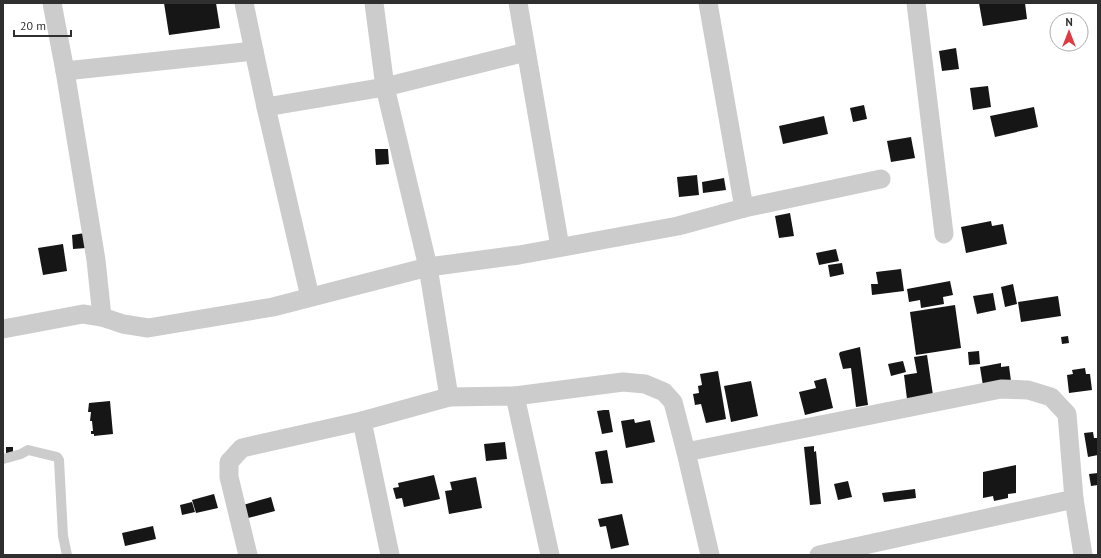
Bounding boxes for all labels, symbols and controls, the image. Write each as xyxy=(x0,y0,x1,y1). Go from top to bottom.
scale bar xyxy=(14,12,71,38)
north arrow xyxy=(1049,12,1089,52)
text: N xyxy=(1065,15,1073,29)
text: 20 m xyxy=(20,18,46,33)

